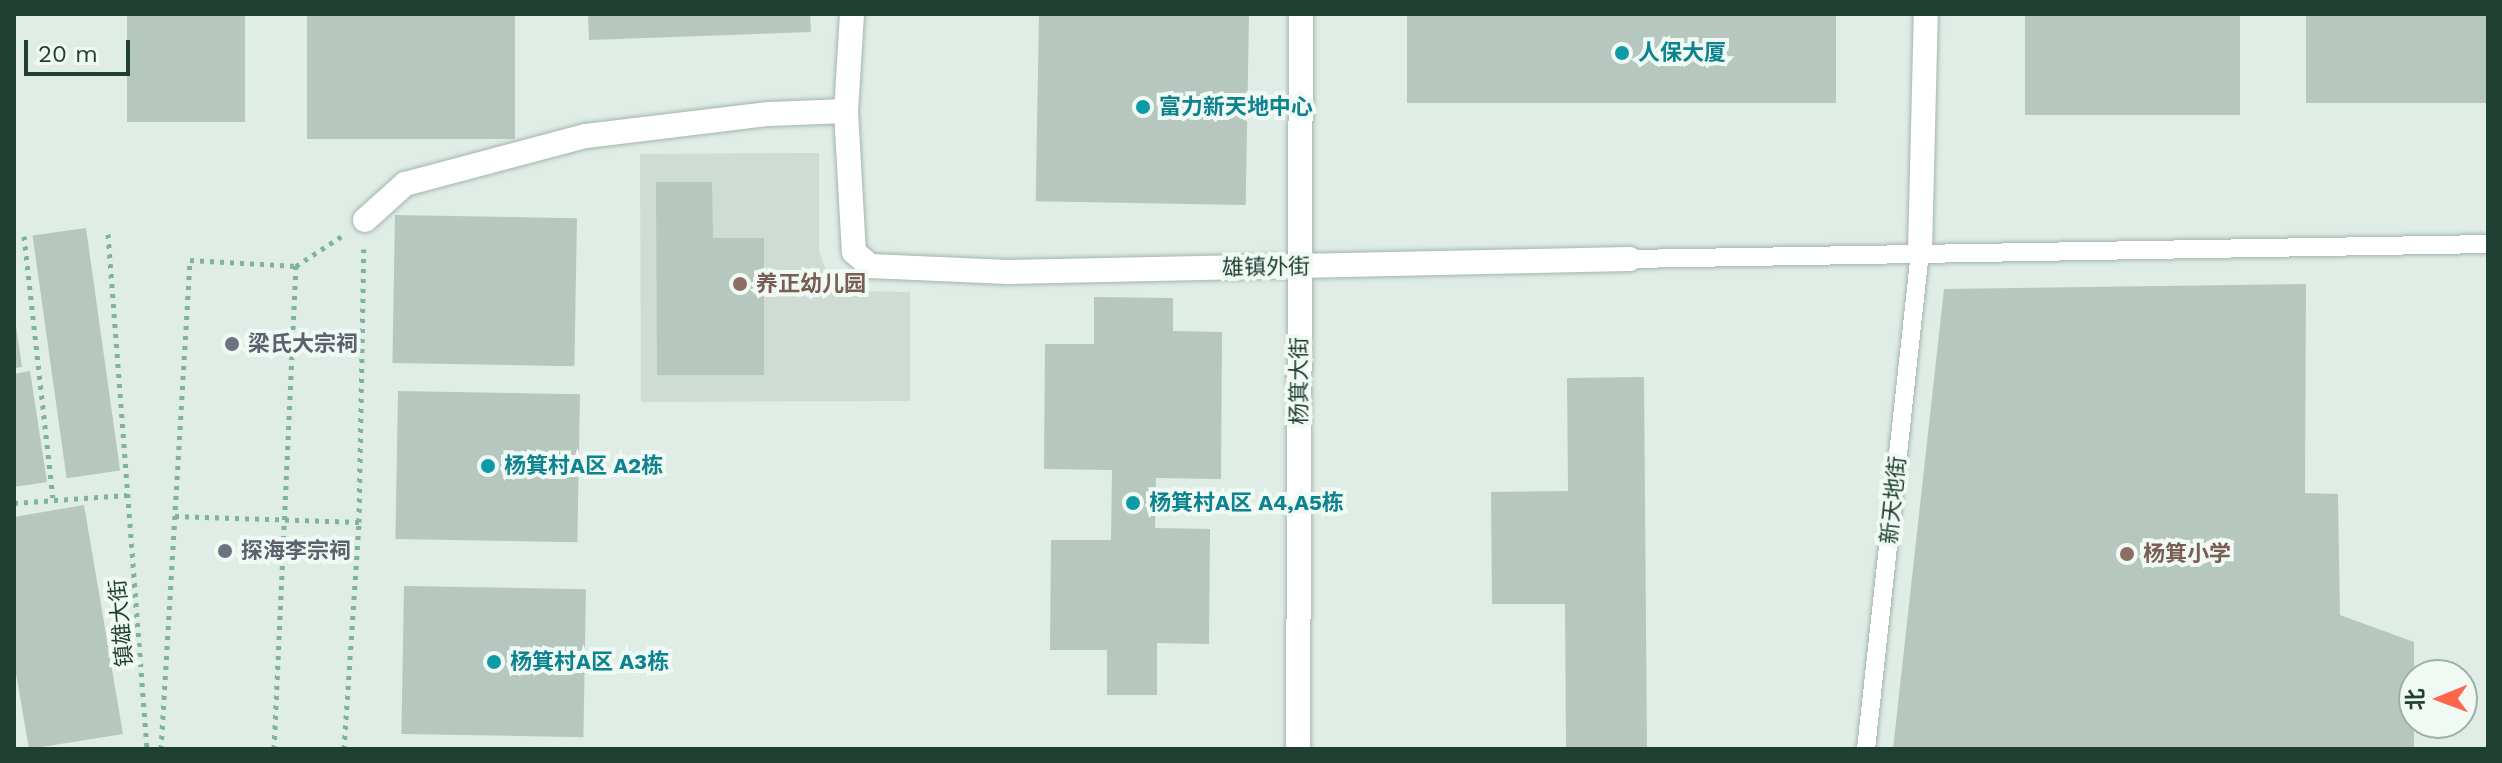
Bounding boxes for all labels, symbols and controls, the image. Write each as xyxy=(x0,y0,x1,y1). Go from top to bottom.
scale bar xyxy=(28,24,134,74)
text: 20 m xyxy=(38,40,98,68)
place label: 人保大厦 xyxy=(1638,40,1726,66)
marker: 人保大厦 xyxy=(1613,44,1631,62)
place label: 富力新天地中心 xyxy=(1159,94,1313,120)
marker: 富力新天地中心 xyxy=(1134,98,1152,116)
street label: 雄镇外街 xyxy=(1222,253,1310,281)
place label: 养正幼儿园 xyxy=(756,271,866,297)
marker: 养正幼儿园 xyxy=(731,275,749,293)
place label: 梁氏大宗祠 xyxy=(248,331,358,357)
marker: 梁氏大宗祠 xyxy=(223,335,241,353)
street label: 杨箕大街 xyxy=(1286,337,1312,425)
place label: 杨箕村A区 A2栋 xyxy=(504,453,663,479)
street label: 新天地街 xyxy=(1875,455,1911,545)
marker: 杨箕村A区 A2栋 xyxy=(479,457,497,475)
place label: 杨箕村A区 A4,A5栋 xyxy=(1149,490,1344,516)
marker: 杨箕村A区 A4,A5栋 xyxy=(1124,494,1142,512)
place label: 探海李宗祠 xyxy=(241,538,351,564)
place label: 杨箕小学 xyxy=(2143,541,2231,567)
marker: 探海李宗祠 xyxy=(216,542,234,560)
marker: 杨箕小学 xyxy=(2118,545,2136,563)
street label: 镇雄大街 xyxy=(104,578,138,668)
place label: 杨箕村A区 A3栋 xyxy=(510,649,669,675)
marker: 杨箕村A区 A3栋 xyxy=(485,653,503,671)
north arrow xyxy=(2398,659,2478,739)
text: 北 xyxy=(2403,688,2428,711)

